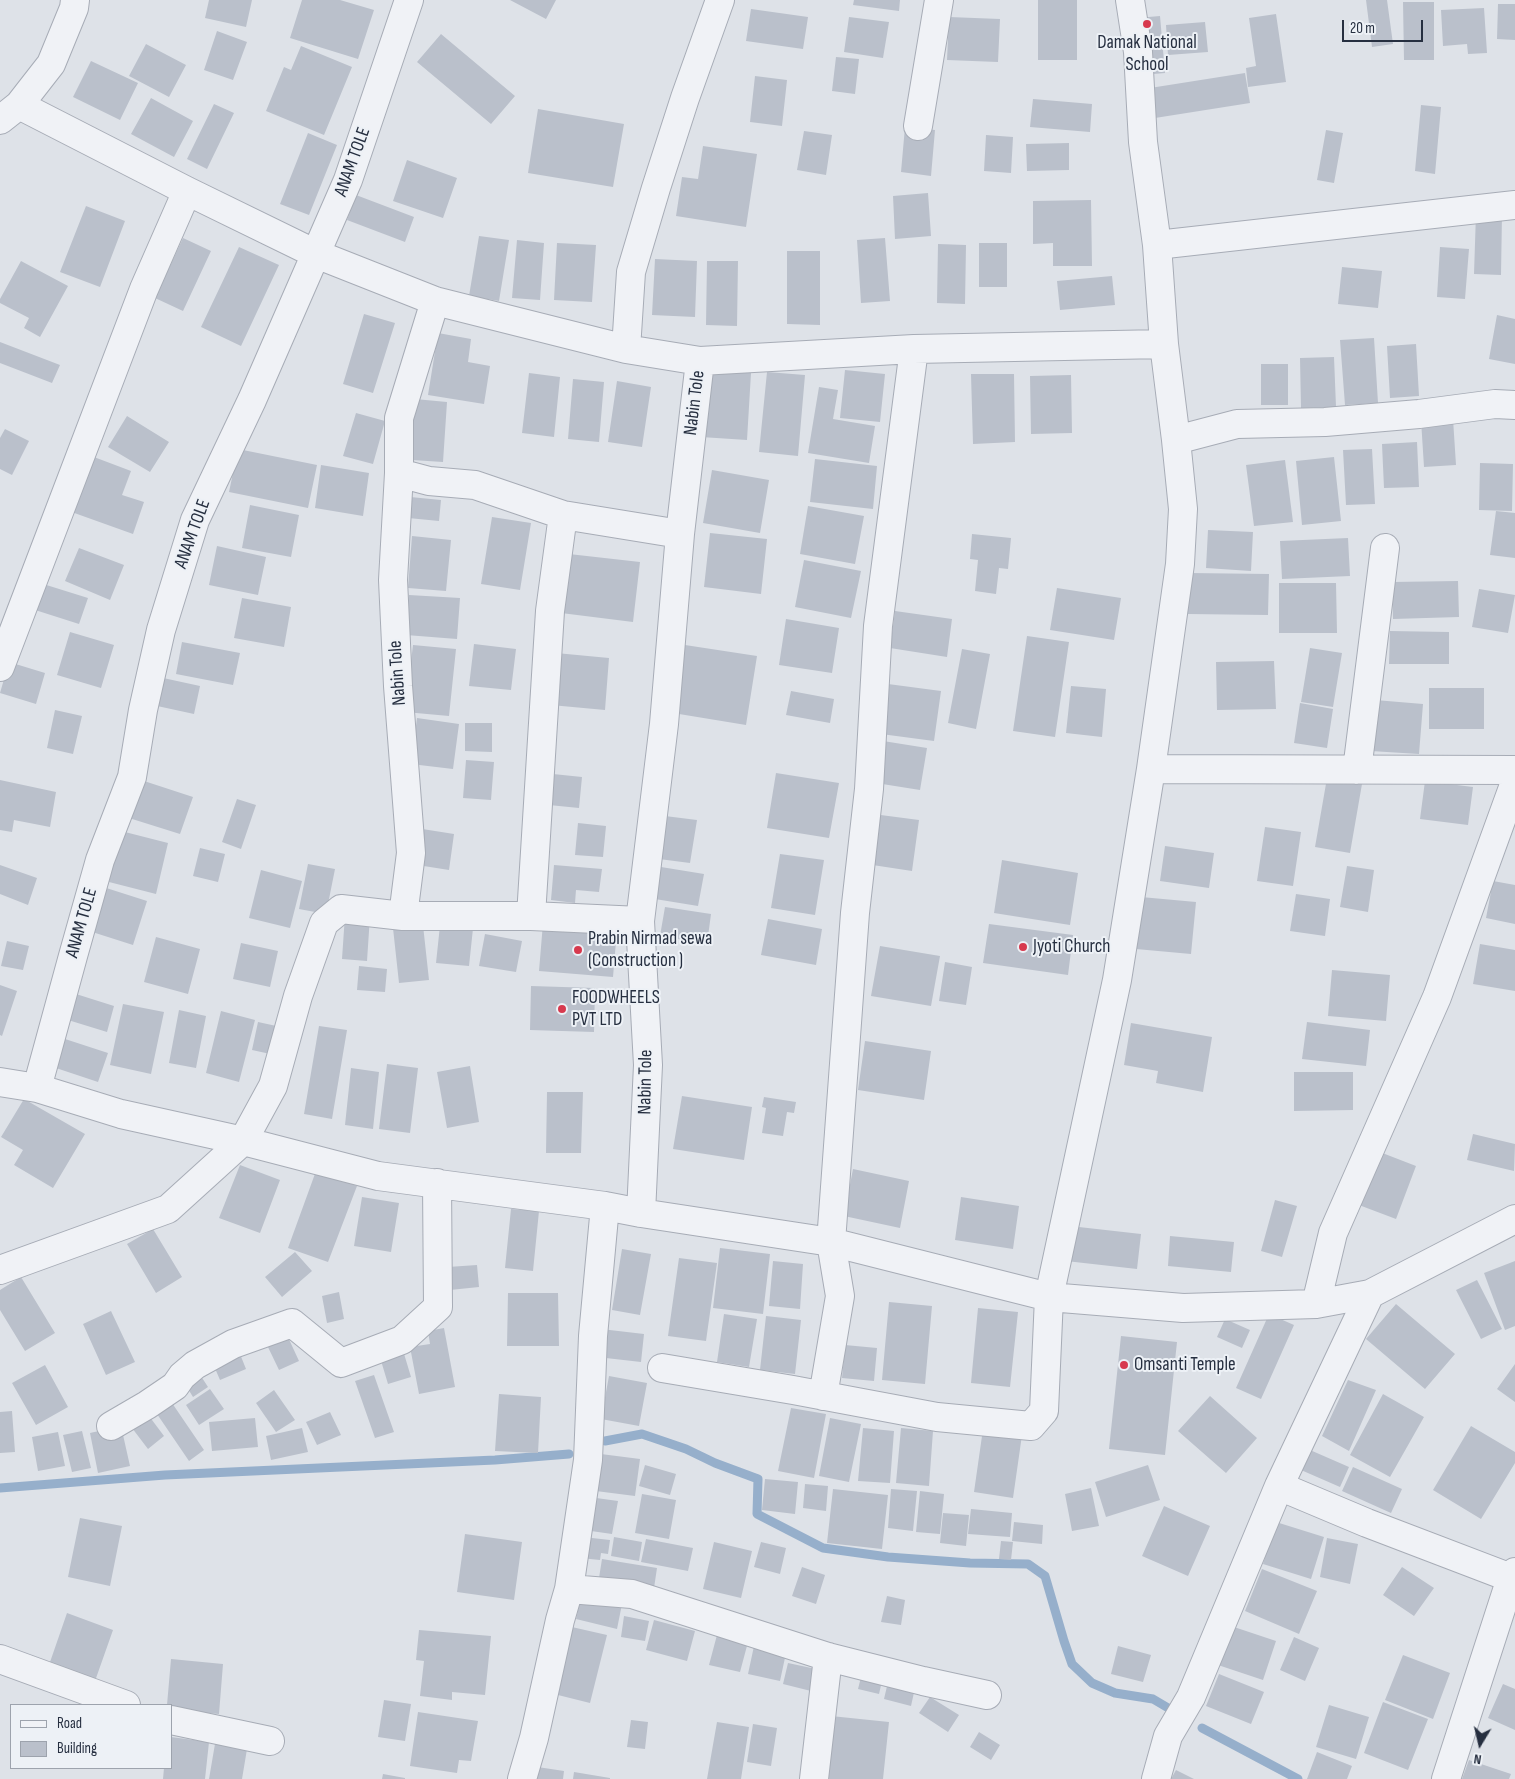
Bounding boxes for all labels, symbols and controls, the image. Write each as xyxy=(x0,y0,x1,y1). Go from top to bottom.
scale bar xyxy=(1345,10,1426,42)
marker: Damak National School xyxy=(1141,18,1153,30)
text: 20 m xyxy=(1350,19,1375,38)
place label: Damak National School xyxy=(1097,32,1197,76)
street label: ANAM TOLE xyxy=(330,124,376,200)
street label: Nabin Tole xyxy=(680,369,710,437)
street label: ANAM TOLE xyxy=(170,496,216,572)
street label: Nabin Tole xyxy=(384,640,412,706)
street label: ANAM TOLE xyxy=(61,885,103,961)
place label: Prabin Nirmad sewa (Construction ) xyxy=(588,928,712,972)
place label: Jyoti Church xyxy=(1033,936,1110,958)
marker: Jyoti Church xyxy=(1017,941,1029,953)
marker: Prabin Nirmad sewa (Construction ) xyxy=(572,944,584,956)
place label: FOODWHEELS PVT LTD xyxy=(572,987,660,1031)
marker: FOODWHEELS PVT LTD xyxy=(556,1003,568,1015)
street label: Nabin Tole xyxy=(634,1049,658,1115)
place label: Omsanti Temple xyxy=(1134,1354,1236,1376)
marker: Omsanti Temple xyxy=(1118,1359,1130,1371)
legend xyxy=(10,1704,172,1769)
text: Road xyxy=(57,1714,82,1733)
north arrow xyxy=(1455,1719,1505,1769)
text: Building xyxy=(57,1739,97,1758)
text: N xyxy=(1473,1750,1483,1768)

